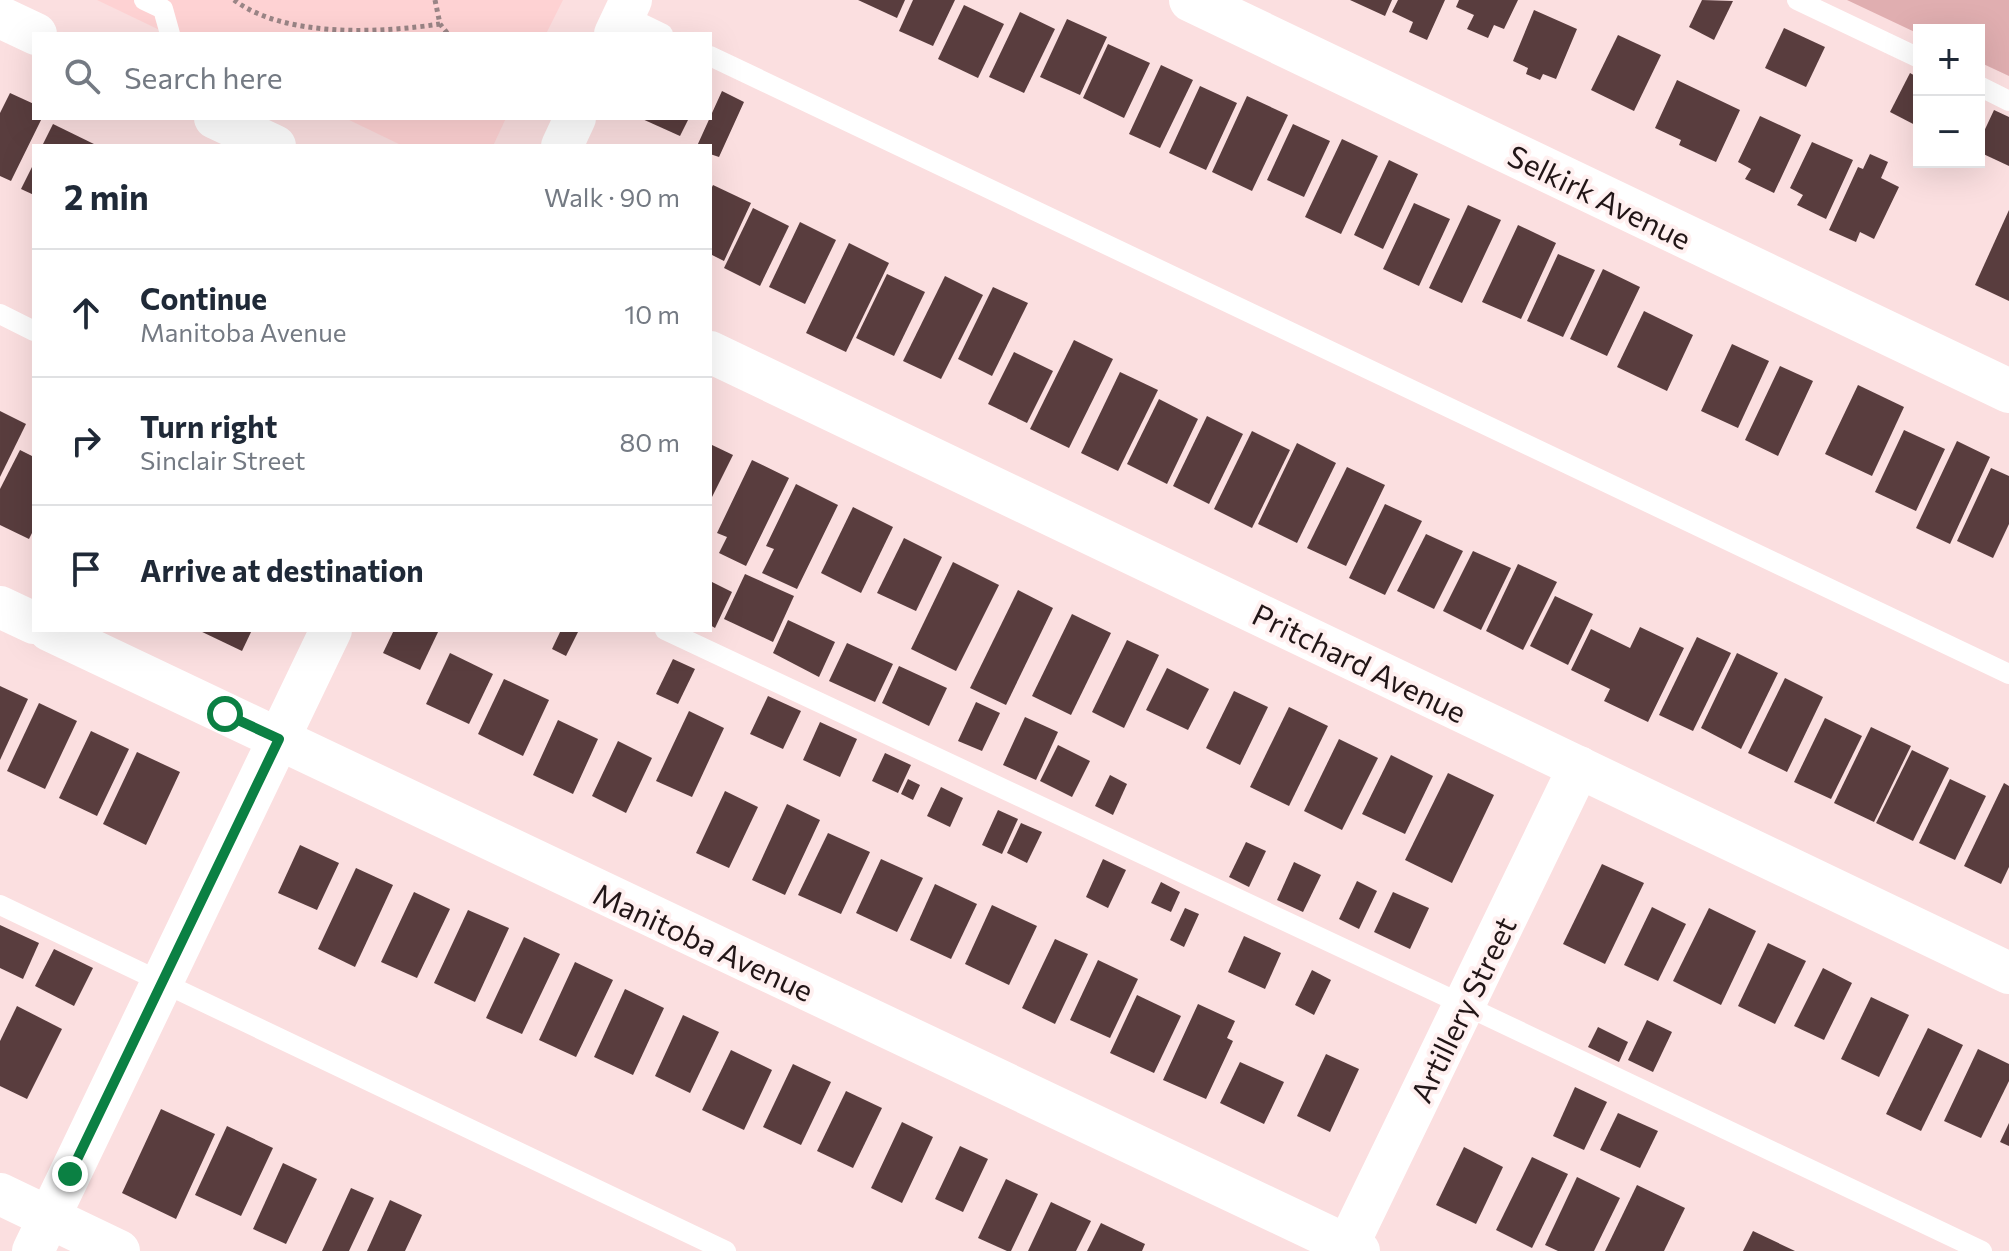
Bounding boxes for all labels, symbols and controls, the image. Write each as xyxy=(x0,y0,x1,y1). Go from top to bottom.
map controls xyxy=(1913,24,1985,168)
button: + xyxy=(1913,24,1985,96)
search box xyxy=(32,32,712,120)
icon: search xyxy=(60,54,104,98)
text: Search here xyxy=(124,58,283,95)
button: − xyxy=(1913,96,1985,168)
street label: Selkirk Avenue xyxy=(1502,136,1698,256)
text: 2 min xyxy=(64,175,149,217)
text: Walk · 90 m xyxy=(544,181,680,212)
text: Continue xyxy=(140,279,267,316)
icon: ahead xyxy=(64,291,108,335)
text: 10 m xyxy=(624,298,680,329)
text: Manitoba Avenue xyxy=(140,316,346,347)
text: Turn right xyxy=(140,407,277,444)
icon: right xyxy=(64,419,108,463)
text: 80 m xyxy=(620,426,680,457)
text: Sinclair Street xyxy=(140,444,305,475)
icon: arrive xyxy=(64,547,108,591)
text: Arrive at destination xyxy=(140,551,424,588)
street label: Pritchard Avenue xyxy=(1247,594,1473,730)
route start xyxy=(207,696,243,732)
street label: Manitoba Avenue xyxy=(588,874,820,1008)
street label: Artillery Street xyxy=(1401,910,1523,1108)
route end xyxy=(52,1156,88,1192)

